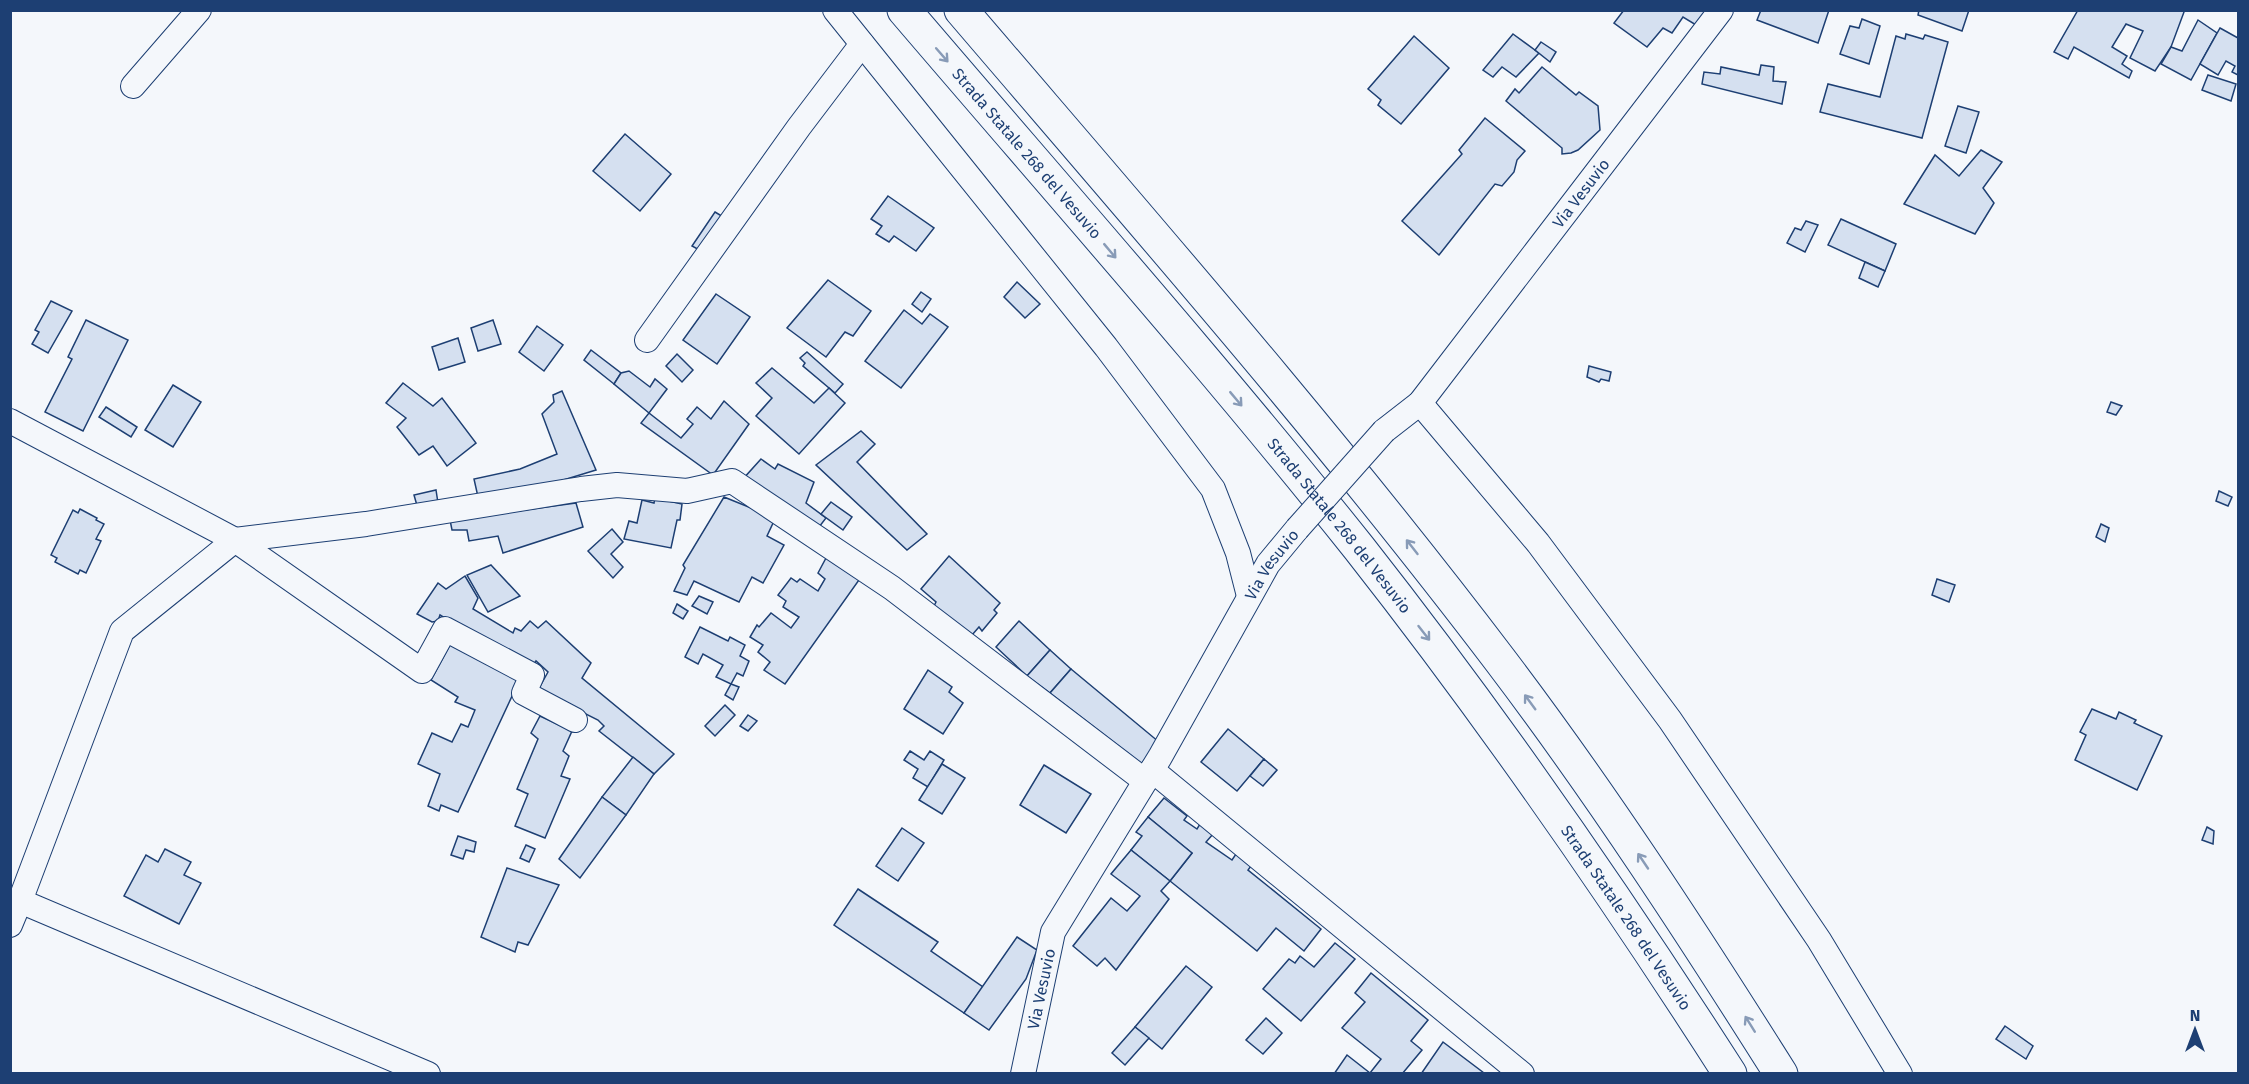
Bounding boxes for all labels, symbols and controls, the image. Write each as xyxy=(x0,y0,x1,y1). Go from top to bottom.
one-way arrow xyxy=(935,47,949,62)
street label: Strada Statale 268 del Vesuvio xyxy=(949,64,1106,242)
street label: Via Vesuvio xyxy=(1548,155,1613,231)
one-way arrow xyxy=(1103,243,1117,258)
one-way arrow xyxy=(1229,391,1243,406)
street label: Strada Statale 268 del Vesuvio xyxy=(1264,434,1415,617)
street label: Via Vesuvio xyxy=(1240,525,1303,603)
one-way arrow xyxy=(1406,539,1419,555)
one-way arrow xyxy=(1418,625,1431,641)
one-way arrow xyxy=(1524,694,1536,710)
street label: Strada Statale 268 del Vesuvio xyxy=(1557,821,1695,1014)
one-way arrow xyxy=(1637,853,1649,870)
street label: Via Vesuvio xyxy=(1023,947,1059,1031)
north arrow xyxy=(2165,1000,2225,1060)
text: N xyxy=(2190,1006,2200,1025)
one-way arrow xyxy=(1743,1016,1755,1033)

